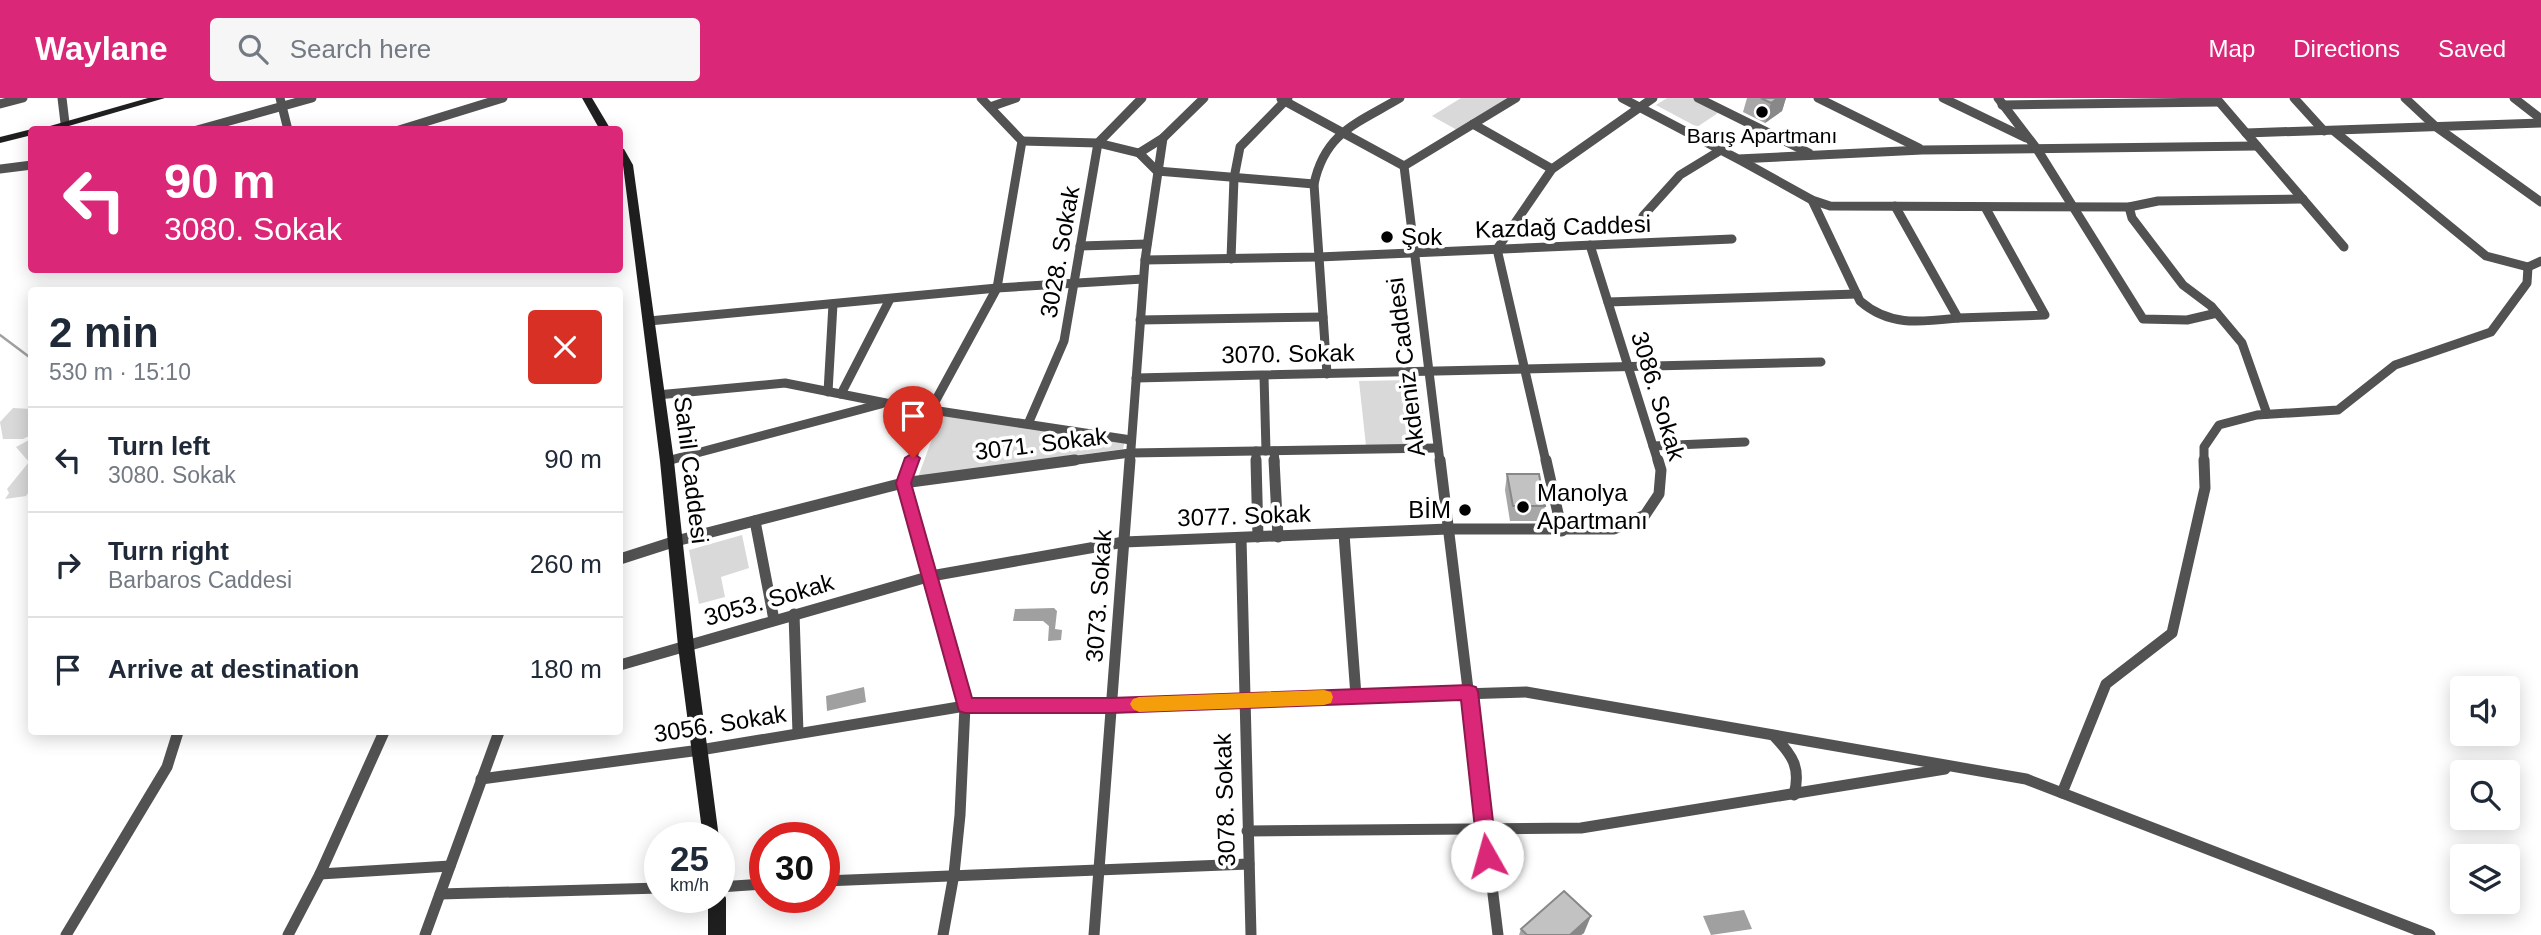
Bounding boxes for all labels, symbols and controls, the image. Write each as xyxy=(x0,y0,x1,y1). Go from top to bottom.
search box xyxy=(210,18,700,81)
text: Waylane xyxy=(35,30,168,67)
icon: search xyxy=(234,30,272,68)
text: Search here xyxy=(290,34,431,64)
text: Map xyxy=(2209,35,2255,62)
text: Directions xyxy=(2293,35,2400,62)
text: Saved xyxy=(2438,35,2506,62)
marker: Barış Apartmanı xyxy=(1754,104,1770,120)
place label: Barış Apartmanı xyxy=(1687,124,1837,147)
icon: left xyxy=(49,154,140,245)
text: 90 m xyxy=(164,154,276,208)
street label: 3028. Sokak xyxy=(1035,183,1085,320)
street label: Kazdağ Caddesi xyxy=(1475,210,1651,243)
text: 3080. Sokak xyxy=(164,211,342,247)
place label: Şok xyxy=(1401,223,1443,250)
marker: Şok xyxy=(1379,229,1395,245)
street label: Akdeniz Caddesi xyxy=(1381,276,1430,458)
text: 2 min xyxy=(49,309,159,356)
button: close xyxy=(528,310,602,384)
street label: 3086. Sokak xyxy=(1626,328,1691,465)
street label: 3070. Sokak xyxy=(1221,339,1356,368)
text: 530 m · 15:10 xyxy=(49,359,191,385)
pin xyxy=(883,386,943,458)
street label: Sahil Caddesi xyxy=(669,395,714,545)
icon: arrive xyxy=(894,397,932,435)
street label: 3071. Sokak xyxy=(973,422,1110,465)
text: Turn left xyxy=(108,431,210,461)
icon: left xyxy=(49,441,87,479)
text: 90 m xyxy=(544,444,602,474)
text: 3080. Sokak xyxy=(108,462,236,488)
place label: Manolya Apartmanı xyxy=(1537,479,1648,534)
place label: BİM xyxy=(1408,496,1451,523)
marker: Manolya Apartmanı xyxy=(1515,499,1531,515)
street label: 3077. Sokak xyxy=(1177,500,1312,531)
marker: BİM xyxy=(1457,502,1473,518)
street label: 3073. Sokak xyxy=(1080,527,1117,663)
text: Turn right xyxy=(108,536,229,566)
icon: right xyxy=(49,546,87,584)
text: 260 m xyxy=(530,549,602,579)
text: Barbaros Caddesi xyxy=(108,567,292,593)
street label: 3053. Sokak xyxy=(701,568,838,631)
icon: arrive xyxy=(49,651,87,689)
text: Arrive at destination xyxy=(108,654,359,684)
text: 180 m xyxy=(530,654,602,684)
map controls xyxy=(2450,676,2520,914)
button: sound xyxy=(2450,676,2520,746)
street label: 3056. Sokak xyxy=(652,700,789,747)
street label: 3078. Sokak xyxy=(1209,732,1240,867)
button: search xyxy=(2450,760,2520,830)
position arrow xyxy=(1450,819,1524,893)
speed limit sign: 30 xyxy=(749,822,840,913)
text: 25 xyxy=(670,839,709,878)
button: layers xyxy=(2450,844,2520,914)
text: km/h xyxy=(670,875,709,895)

